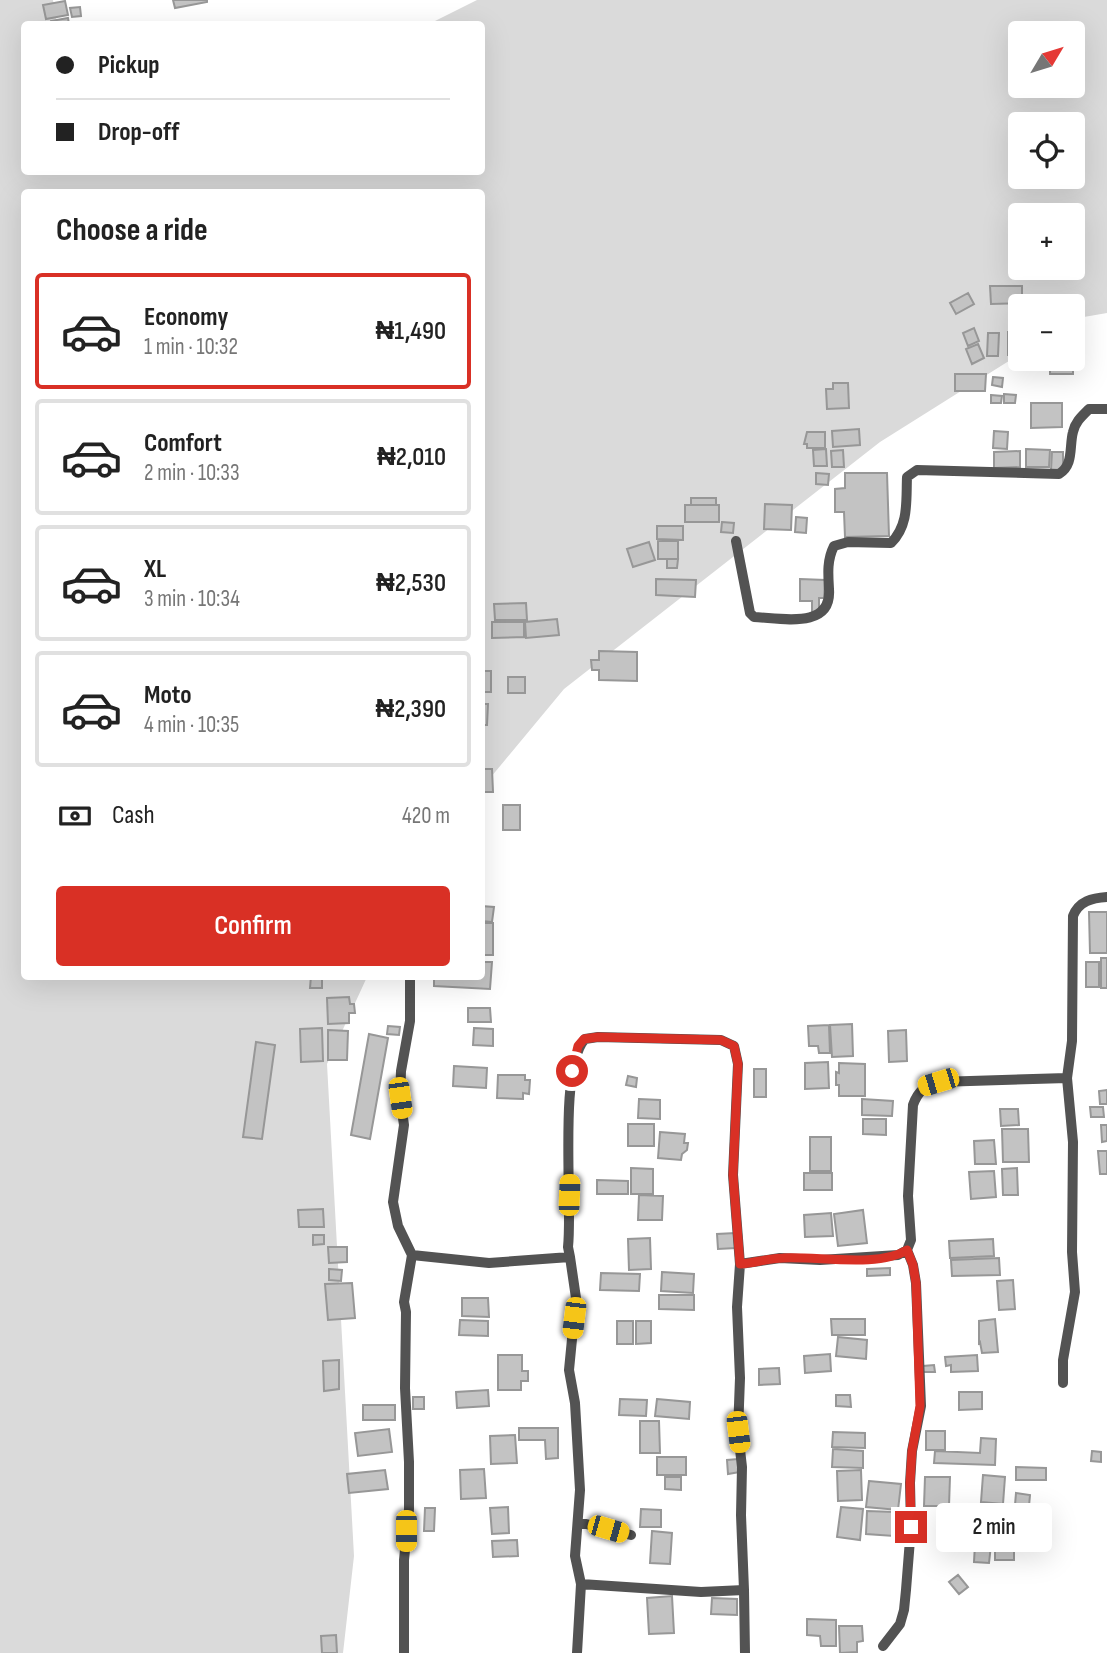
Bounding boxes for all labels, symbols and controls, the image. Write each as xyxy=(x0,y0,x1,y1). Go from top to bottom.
north arrow xyxy=(1008,21,1085,98)
map controls xyxy=(1008,21,1085,371)
text: Pickup xyxy=(98,50,160,81)
button: locate xyxy=(1008,112,1085,189)
text: Drop-off xyxy=(98,117,179,148)
button: + xyxy=(1008,203,1085,280)
text: Choose a ride xyxy=(56,211,208,250)
button: − xyxy=(1008,294,1085,371)
icon: car xyxy=(60,300,123,363)
text: Economy xyxy=(144,302,228,333)
text: ₦1,490 xyxy=(376,316,446,347)
text: 1 min · 10:32 xyxy=(144,333,238,361)
icon: car xyxy=(60,426,123,489)
text: Comfort xyxy=(144,428,222,459)
text: ₦2,010 xyxy=(377,442,446,473)
text: 2 min · 10:33 xyxy=(144,459,240,487)
icon: car xyxy=(60,552,123,615)
text: XL xyxy=(144,554,166,585)
text: ₦2,530 xyxy=(376,568,446,599)
text: 3 min · 10:34 xyxy=(144,585,240,613)
icon: car xyxy=(60,678,123,741)
text: Moto xyxy=(144,680,192,711)
text: ₦2,390 xyxy=(375,694,446,725)
text: 4 min · 10:35 xyxy=(144,711,239,739)
icon: cash xyxy=(56,797,94,835)
text: Cash xyxy=(112,800,155,831)
text: 420 m xyxy=(402,802,450,830)
button: Confirm xyxy=(56,886,450,966)
route start xyxy=(556,1055,588,1087)
car xyxy=(915,1066,962,1098)
car xyxy=(387,1076,414,1120)
car xyxy=(558,1174,581,1216)
car xyxy=(562,1296,587,1340)
car xyxy=(726,1410,751,1454)
callout: 2 min xyxy=(936,1502,1051,1552)
car xyxy=(396,1510,417,1552)
route end xyxy=(895,1511,927,1543)
car xyxy=(585,1513,632,1545)
text: 2 min xyxy=(972,1513,1016,1541)

